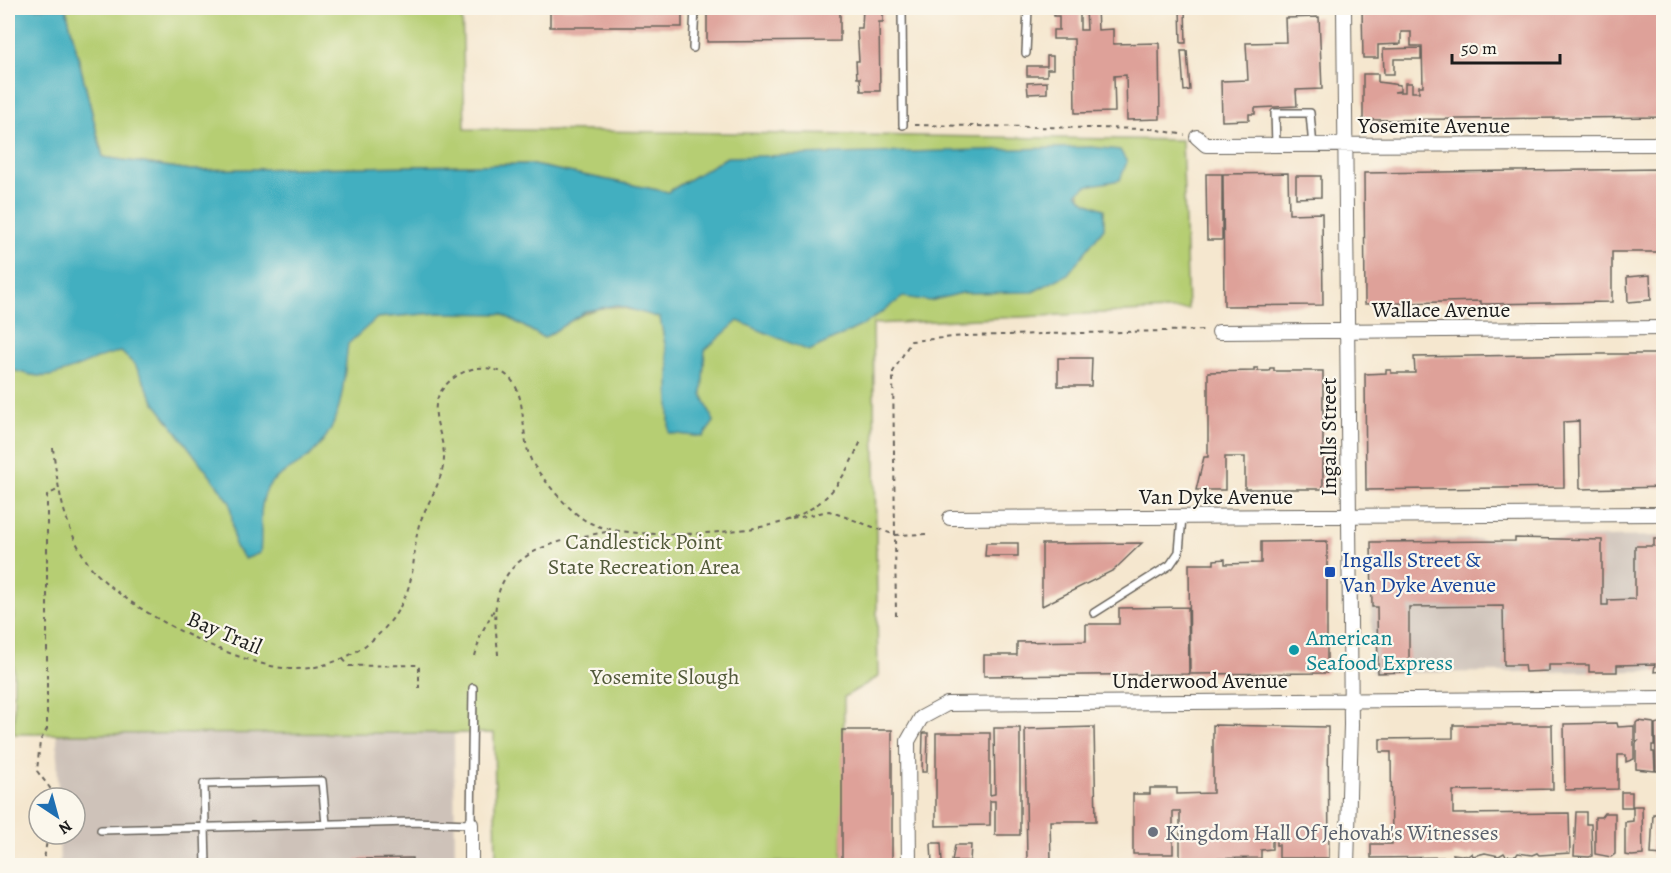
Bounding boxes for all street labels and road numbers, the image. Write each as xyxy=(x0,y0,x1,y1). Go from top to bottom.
street label: Yosemite Avenue xyxy=(1357,111,1510,141)
street label: Wallace Avenue xyxy=(1371,295,1510,325)
street label: Ingalls Street xyxy=(1314,378,1344,496)
street label: Van Dyke Avenue xyxy=(1138,482,1293,512)
street label: Bay Trail xyxy=(183,604,267,662)
street label: Underwood Avenue xyxy=(1112,666,1288,696)

